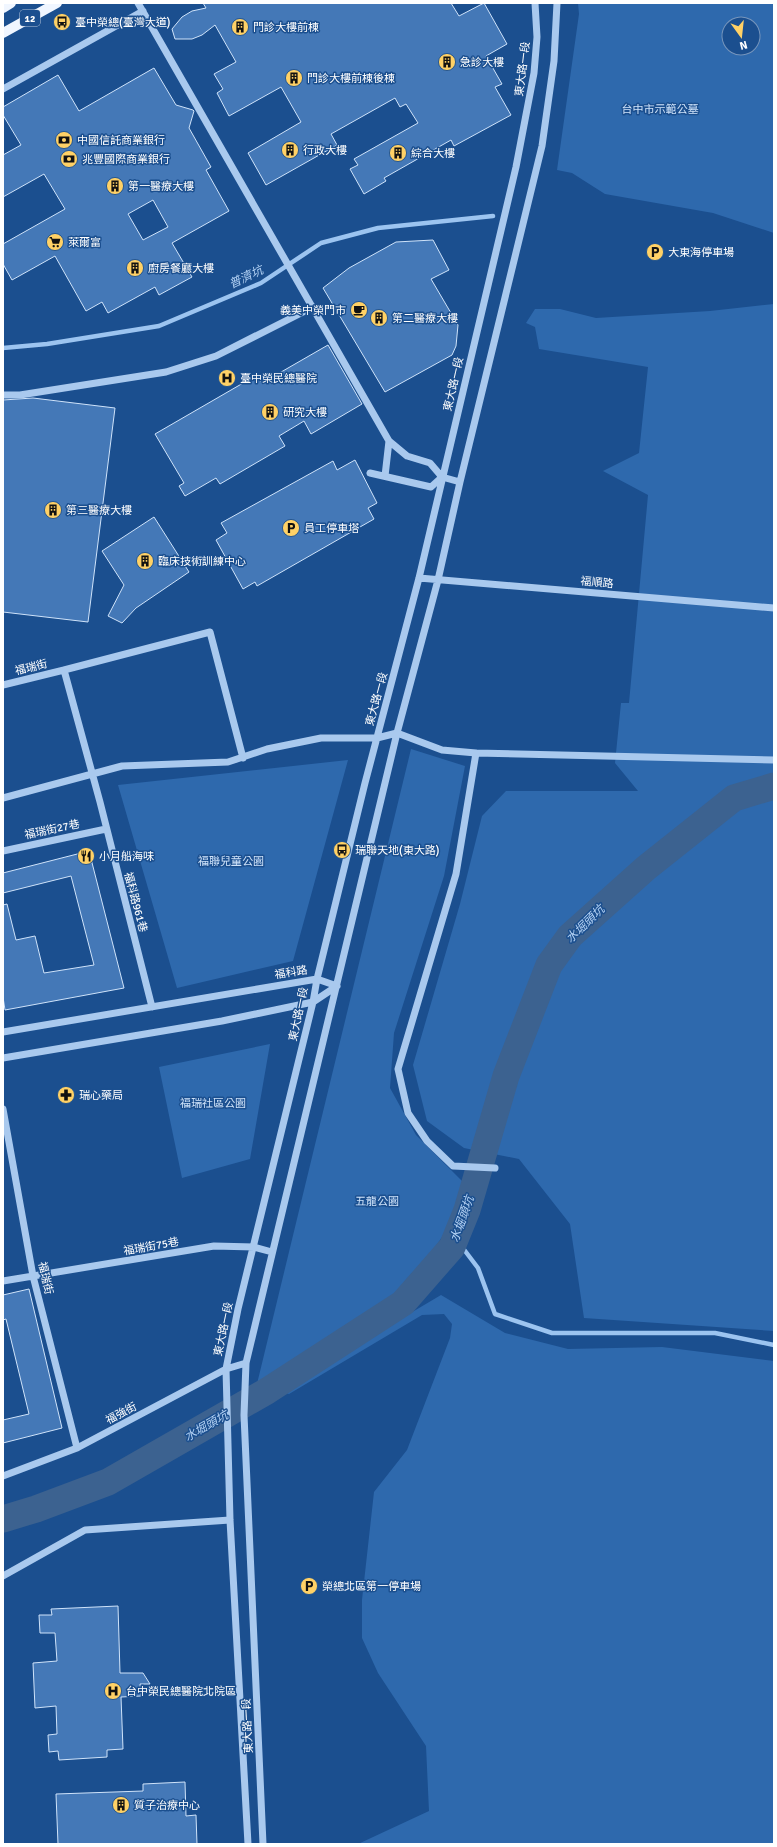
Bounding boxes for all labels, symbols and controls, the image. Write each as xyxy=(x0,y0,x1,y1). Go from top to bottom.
road number: 12 xyxy=(20,10,40,26)
bus stop icon: 臺中榮總(臺灣大道) xyxy=(52,12,72,32)
place label: 臺中榮總(臺灣大道) xyxy=(75,16,170,29)
north arrow xyxy=(721,16,761,56)
building icon: 門診大樓前棟 xyxy=(230,17,250,37)
place label: 門診大樓前棟 xyxy=(253,21,319,34)
text: N xyxy=(738,38,749,52)
street label: 東大路一段 xyxy=(513,41,532,97)
building icon: 急診大樓 xyxy=(437,52,457,72)
place label: 急診大樓 xyxy=(460,56,504,69)
building icon: 門診大樓前棟後棟 xyxy=(284,68,304,88)
place label: 門診大樓前棟後棟 xyxy=(307,72,395,85)
park label: 台中市示範公墓 xyxy=(622,103,699,116)
bank icon: 中國信託商業銀行 xyxy=(54,130,74,150)
place label: 中國信託商業銀行 xyxy=(77,134,165,147)
building icon: 行政大樓 xyxy=(280,140,300,160)
building icon: 綜合大樓 xyxy=(388,143,408,163)
place label: 行政大樓 xyxy=(303,144,347,157)
place label: 綜合大樓 xyxy=(411,147,455,160)
bank icon: 兆豐國際商業銀行 xyxy=(59,149,79,169)
place label: 兆豐國際商業銀行 xyxy=(82,153,170,166)
building icon: 第一醫療大樓 xyxy=(105,176,125,196)
place label: 第一醫療大樓 xyxy=(128,180,194,193)
supermarket icon: 萊爾富 xyxy=(45,232,65,252)
place label: 萊爾富 xyxy=(68,236,101,249)
parking icon: 大東海停車場 xyxy=(645,242,665,262)
place label: 大東海停車場 xyxy=(668,246,734,259)
building icon: 廚房餐廳大樓 xyxy=(125,258,145,278)
place label: 廚房餐廳大樓 xyxy=(148,262,214,275)
water label: 普濟坑 xyxy=(227,262,267,292)
cafe icon: 義美中榮門市 xyxy=(349,300,369,320)
place label: 義美中榮門市 xyxy=(280,304,346,317)
building icon: 第二醫療大樓 xyxy=(369,308,389,328)
place label: 第二醫療大樓 xyxy=(392,312,458,325)
street label: 東大路一段 xyxy=(441,356,466,412)
hospital icon: 臺中榮民總醫院 xyxy=(217,368,237,388)
place label: 臺中榮民總醫院 xyxy=(240,372,317,385)
building icon: 研究大樓 xyxy=(260,402,280,422)
place label: 研究大樓 xyxy=(283,406,327,419)
building icon: 第三醫療大樓 xyxy=(43,500,63,520)
place label: 第三醫療大樓 xyxy=(66,504,132,517)
parking icon: 員工停車塔 xyxy=(281,518,301,538)
place label: 員工停車塔 xyxy=(304,522,359,535)
building icon: 臨床技術訓練中心 xyxy=(135,551,155,571)
place label: 臨床技術訓練中心 xyxy=(158,555,246,568)
street label: 福順路 xyxy=(580,575,614,590)
street label: 福瑞街 xyxy=(14,657,49,678)
street label: 東大路一段 xyxy=(363,671,390,727)
street label: 福瑞街27巷 xyxy=(23,817,81,842)
bus stop icon: 瑞聯天地(東大路) xyxy=(332,840,352,860)
place label: 瑞聯天地(東大路) xyxy=(355,844,439,857)
restaurant icon: 小月船海味 xyxy=(76,846,96,866)
place label: 小月船海味 xyxy=(99,850,154,863)
park label: 福聯兒童公園 xyxy=(198,855,264,868)
street label: 福科路961巷 xyxy=(121,871,150,934)
water label: 水堀頭坑 xyxy=(563,901,609,946)
street label: 福科路 xyxy=(274,963,308,981)
street label: 東大路一段 xyxy=(286,986,311,1042)
pharmacy icon: 瑞心藥局 xyxy=(56,1085,76,1105)
place label: 瑞心藥局 xyxy=(79,1089,123,1102)
park label: 福瑞社區公園 xyxy=(180,1097,246,1110)
water label: 水堀頭坑 xyxy=(447,1192,478,1244)
park label: 五龍公園 xyxy=(355,1195,399,1208)
street label: 福瑞街75巷 xyxy=(122,1235,180,1258)
street label: 福瑞街 xyxy=(35,1261,56,1296)
street label: 東大路一段 xyxy=(211,1301,236,1357)
street label: 福強街 xyxy=(104,1400,139,1427)
water label: 水堀頭坑 xyxy=(182,1407,233,1445)
parking icon: 榮總北區第一停車場 xyxy=(299,1576,319,1596)
place label: 榮總北區第一停車場 xyxy=(322,1580,421,1593)
hospital icon: 台中榮民總醫院北院區 xyxy=(103,1681,123,1701)
place label: 台中榮民總醫院北院區 xyxy=(126,1685,236,1698)
street label: 東大路一段 xyxy=(240,1698,255,1754)
building icon: 質子治療中心 xyxy=(111,1795,131,1815)
place label: 質子治療中心 xyxy=(134,1799,200,1812)

